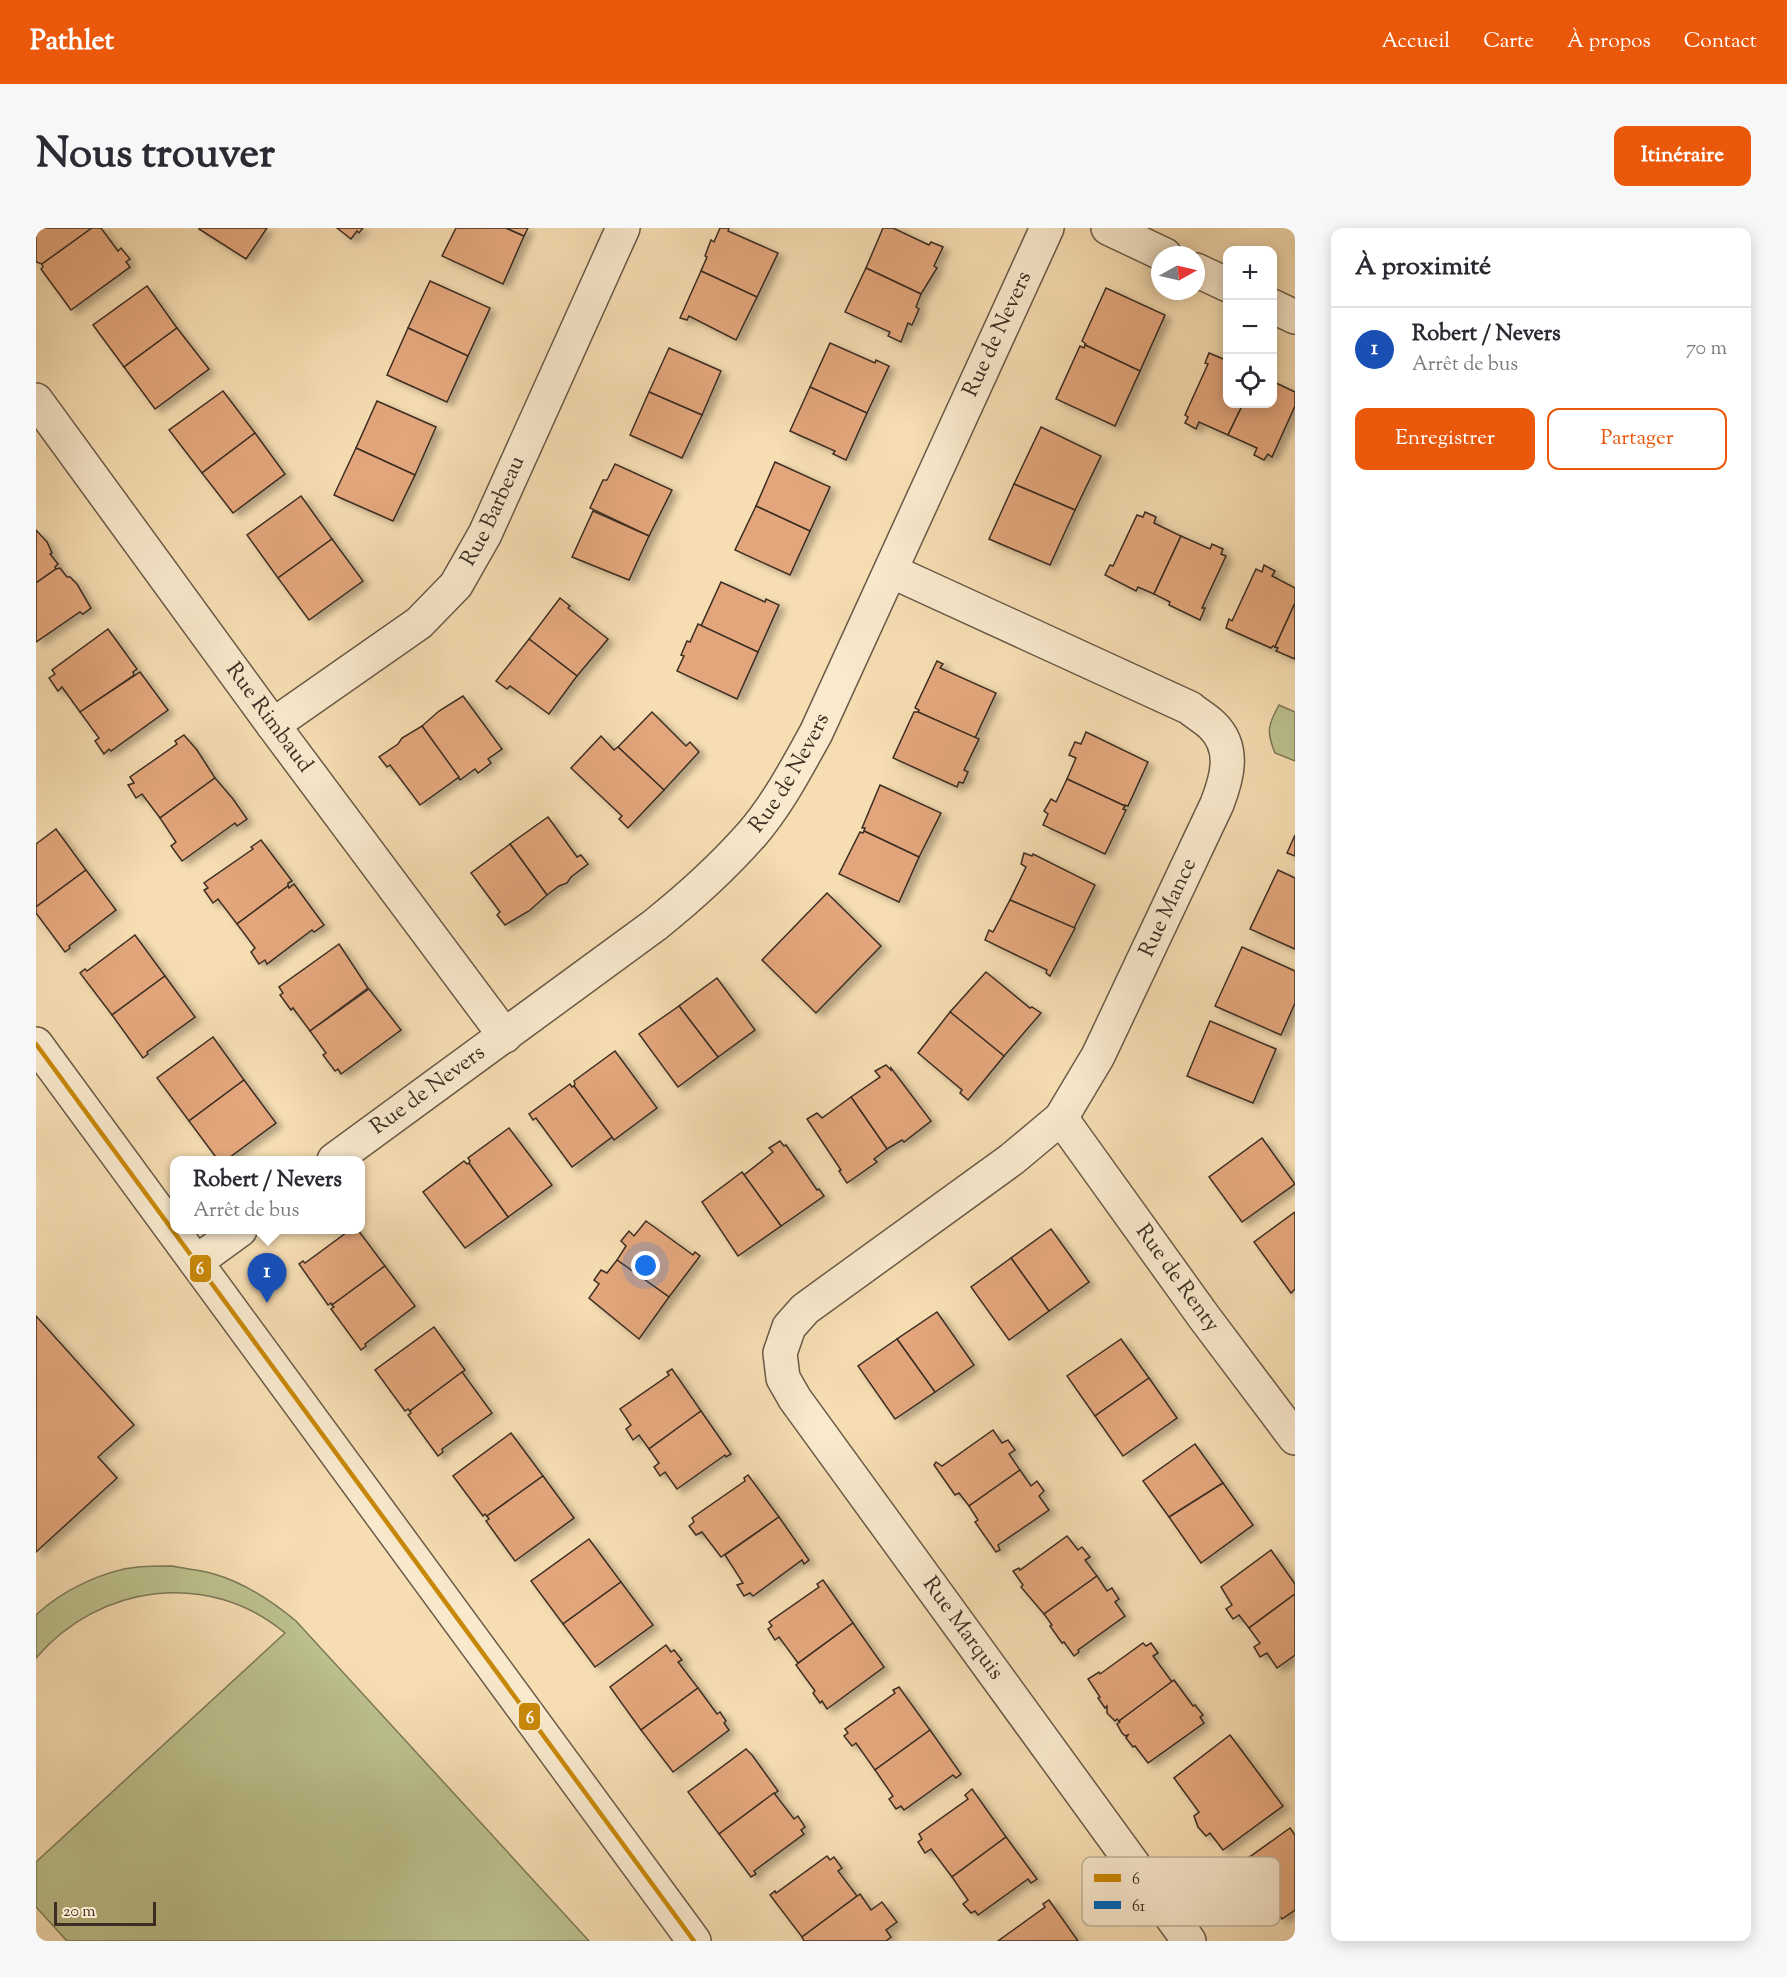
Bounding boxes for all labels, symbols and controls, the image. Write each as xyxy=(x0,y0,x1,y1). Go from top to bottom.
text: Pathlet xyxy=(30,22,114,62)
text: Accueil xyxy=(1382,27,1450,57)
text: Carte xyxy=(1483,27,1534,57)
text: À propos xyxy=(1567,27,1651,57)
text: Contact xyxy=(1684,27,1757,57)
text: Nous trouver xyxy=(36,126,275,186)
button: Itinéraire xyxy=(1614,126,1751,186)
north arrow xyxy=(1151,246,1205,300)
map controls xyxy=(1223,246,1277,408)
button: + xyxy=(1223,246,1277,300)
text: À proximité xyxy=(1355,249,1491,286)
street label: Rue de Nevers xyxy=(956,266,1041,403)
button: − xyxy=(1223,300,1277,354)
text: Robert / Nevers xyxy=(1412,319,1561,351)
text: 1 xyxy=(1371,335,1378,364)
text: 70 m xyxy=(1686,335,1727,364)
text: Arrêt de bus xyxy=(1412,351,1518,380)
button: locate xyxy=(1223,354,1277,408)
button: Enregistrer xyxy=(1355,408,1535,470)
button: Partager xyxy=(1547,408,1727,470)
street label: Rue Barbeau xyxy=(454,451,534,573)
street label: Rue Rimbaud xyxy=(217,656,320,780)
street label: Rue de Nevers xyxy=(742,708,839,841)
street label: Rue Mance xyxy=(1132,853,1206,963)
street label: Rue de Nevers xyxy=(364,1038,492,1144)
popup xyxy=(170,1156,365,1234)
text: Robert / Nevers xyxy=(193,1165,342,1197)
text: Arrêt de bus xyxy=(193,1197,299,1226)
street label: Rue de Renty xyxy=(1127,1218,1227,1340)
your location xyxy=(631,1251,660,1280)
line badge: 6 xyxy=(189,1254,212,1283)
pin: 1 xyxy=(248,1254,286,1303)
text: 6 xyxy=(196,1259,204,1282)
street label: Rue Marquis xyxy=(914,1571,1011,1687)
line badge: 6 xyxy=(518,1702,541,1731)
text: 6 xyxy=(526,1708,534,1731)
legend xyxy=(1082,1857,1280,1926)
text: 6 xyxy=(1132,1869,1140,1892)
text: 61 xyxy=(1132,1896,1146,1919)
scale bar xyxy=(54,1899,156,1926)
text: 20 m xyxy=(63,1901,96,1924)

